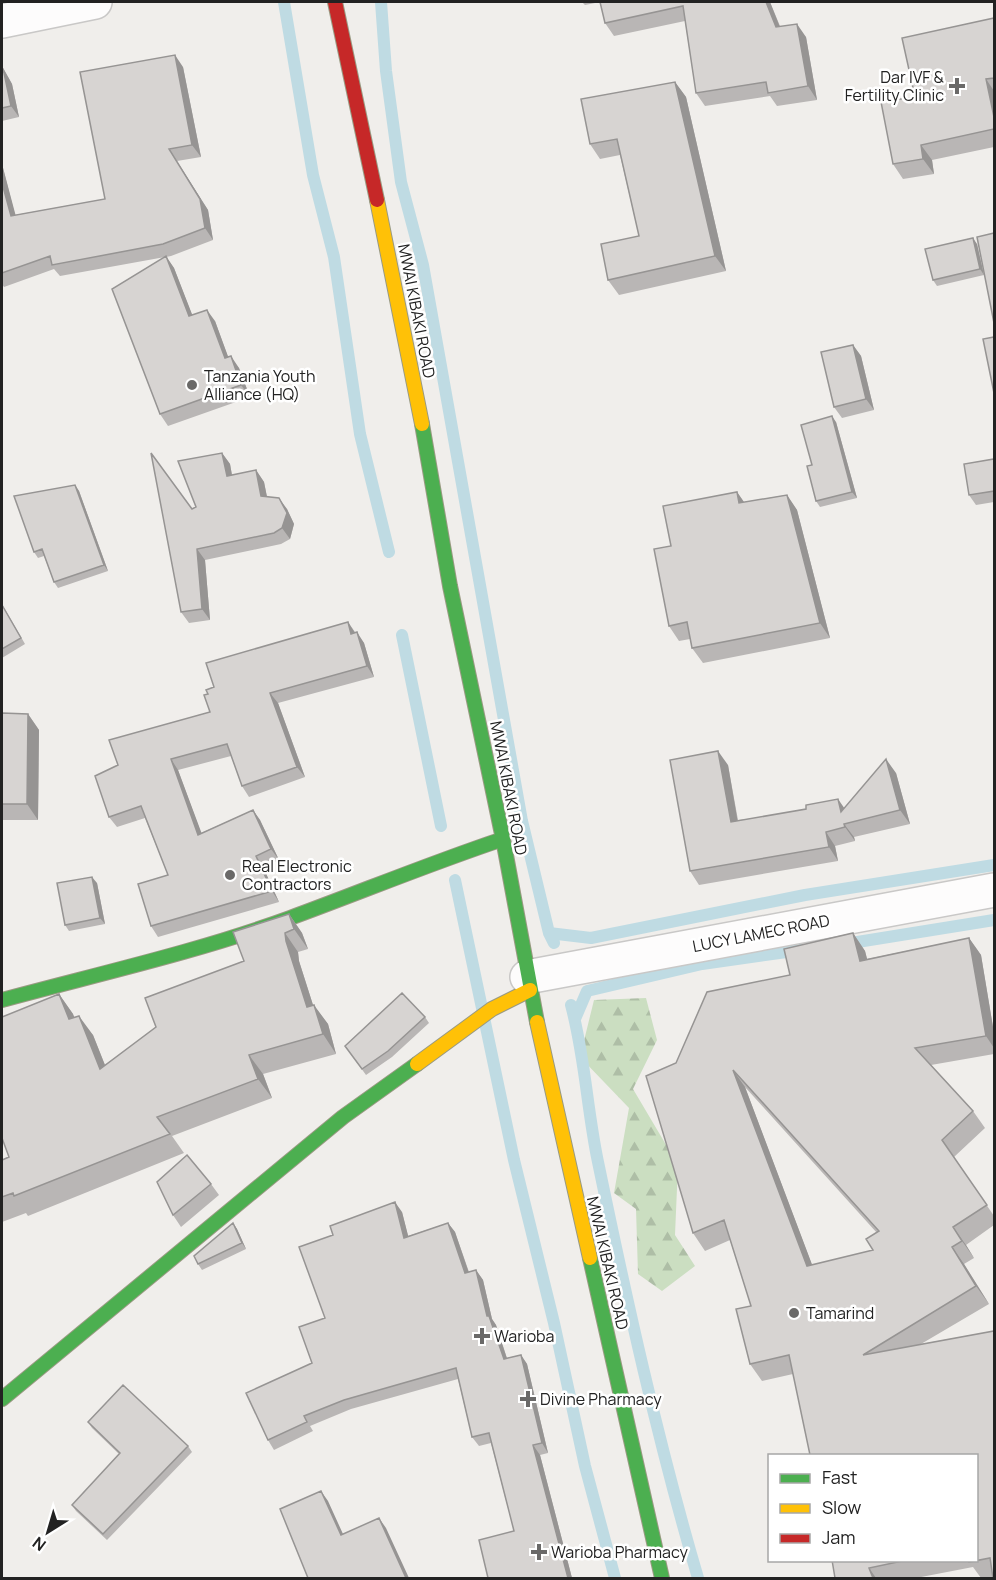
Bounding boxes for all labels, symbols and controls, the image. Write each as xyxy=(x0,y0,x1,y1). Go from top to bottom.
place label: Dar IVF & Fertility Clinic xyxy=(845,66,945,106)
marker: Dar IVF & Fertility Clinic xyxy=(948,77,966,95)
street label: MWAI KIBAKI ROAD xyxy=(393,242,441,380)
place label: Tanzania Youth Alliance (HQ) xyxy=(204,365,316,405)
marker: Tanzania Youth Alliance (HQ) xyxy=(185,378,199,392)
street label: MWAI KIBAKI ROAD xyxy=(485,719,533,857)
place label: Real Electronic Contractors xyxy=(242,855,352,895)
marker: Real Electronic Contractors xyxy=(223,868,237,882)
street label: LUCY LAMEC ROAD xyxy=(691,909,832,957)
street label: MWAI KIBAKI ROAD xyxy=(582,1194,634,1332)
place label: Tamarind xyxy=(806,1302,874,1324)
marker: Tamarind xyxy=(787,1306,801,1320)
place label: Warioba xyxy=(494,1325,554,1347)
marker: Warioba xyxy=(475,1329,489,1343)
place label: Divine Pharmacy xyxy=(540,1388,662,1410)
marker: Divine Pharmacy xyxy=(521,1392,535,1406)
legend xyxy=(768,1454,978,1562)
text: Fast xyxy=(822,1465,857,1489)
text: Slow xyxy=(822,1495,862,1519)
north arrow xyxy=(18,1502,78,1562)
text: Jam xyxy=(822,1525,856,1549)
text: N xyxy=(28,1532,50,1556)
place label: Warioba Pharmacy xyxy=(551,1541,688,1563)
marker: Warioba Pharmacy xyxy=(532,1545,546,1559)

